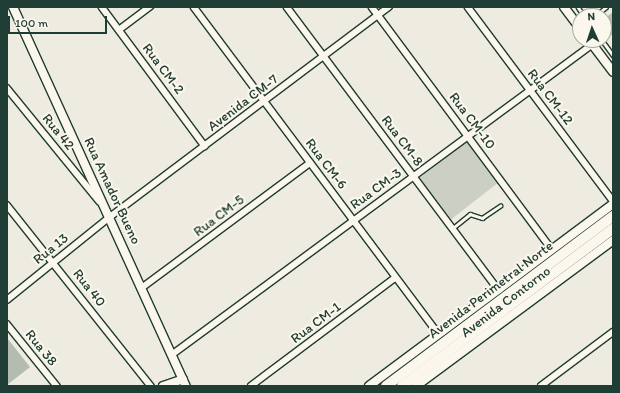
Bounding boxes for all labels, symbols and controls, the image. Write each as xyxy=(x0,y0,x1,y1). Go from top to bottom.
scale bar xyxy=(10,8,109,34)
north arrow xyxy=(572,8,612,48)
text: N xyxy=(587,10,595,23)
text: 100 m xyxy=(15,16,48,30)
street label: Rua CM-2 xyxy=(138,40,188,98)
street label: Rua CM-12 xyxy=(523,66,577,128)
street label: Avenida CM-7 xyxy=(204,71,282,135)
street label: Rua CM-10 xyxy=(445,89,499,153)
street label: Rua 42 xyxy=(38,110,78,154)
street label: Rua CM-8 xyxy=(377,112,427,170)
street label: Rua Amador Bueno xyxy=(80,135,144,247)
street label: Rua CM-6 xyxy=(301,135,351,193)
street label: Rua CM-3 xyxy=(347,165,405,213)
street label: Rua CM-5 xyxy=(190,191,248,241)
street label: Rua 13 xyxy=(30,230,72,268)
street label: Avenida Perimetral Norte xyxy=(425,238,557,342)
street label: Avenida Contorno xyxy=(458,263,554,341)
street label: Rua 40 xyxy=(69,266,109,310)
street label: Rua CM-1 xyxy=(288,299,344,347)
street label: Rua 38 xyxy=(21,327,61,369)

